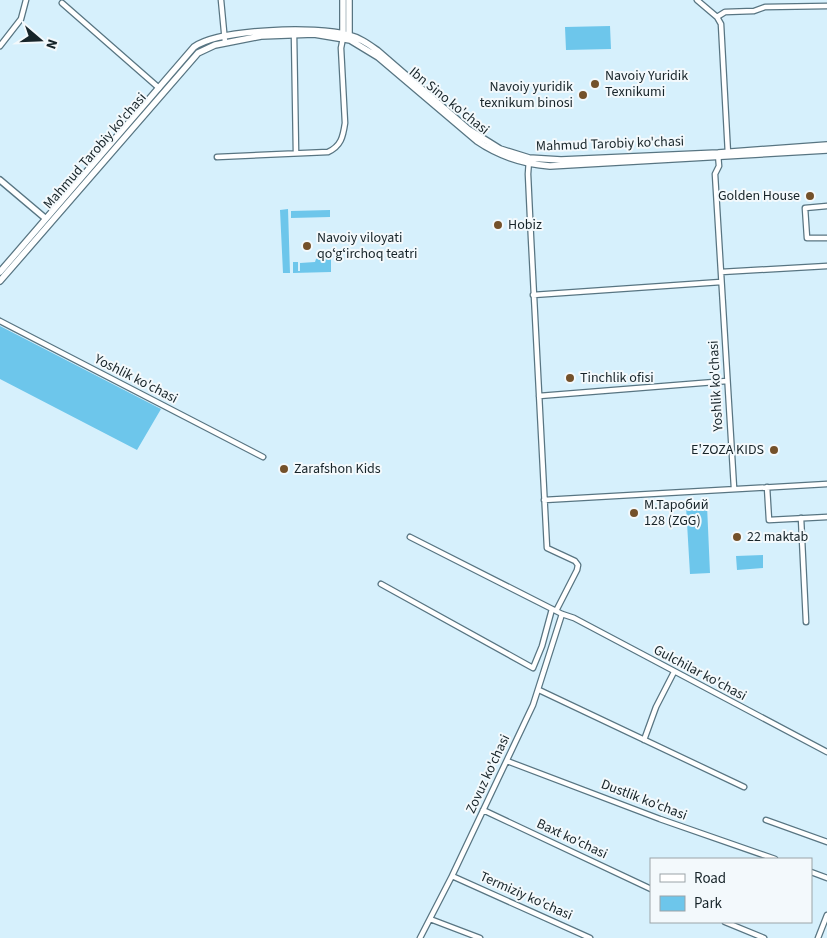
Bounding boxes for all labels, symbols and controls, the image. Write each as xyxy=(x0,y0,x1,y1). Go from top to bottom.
north arrow xyxy=(15,15,65,65)
text: N xyxy=(40,36,62,52)
street label: Ibn Sino ko'chasi xyxy=(405,62,493,140)
place label: Navoiy Yuridik Texnikumi xyxy=(605,66,688,102)
place label: Navoiy yuridik texnikum binosi xyxy=(480,77,573,113)
marker: Navoiy Yuridik Texnikumi xyxy=(589,78,601,90)
street label: Mahmud Tarobiy ko'chasi xyxy=(39,88,151,214)
marker: Navoiy yuridik texnikum binosi xyxy=(577,89,589,101)
street label: Mahmud Tarobiy ko'chasi xyxy=(536,131,684,157)
place label: Golden House xyxy=(718,186,800,206)
marker: Golden House xyxy=(804,190,816,202)
place label: Hobiz xyxy=(508,215,542,235)
marker: Hobiz xyxy=(492,219,504,231)
place label: Navoiy viloyati qoʻgʻirchoq teatri xyxy=(317,228,417,264)
marker: Navoiy viloyati qoʻgʻirchoq teatri xyxy=(301,240,313,252)
street label: Yoshlik ko'chasi xyxy=(704,340,728,433)
street label: Yoshlik ko'chasi xyxy=(90,349,181,409)
place label: Tinchlik ofisi xyxy=(580,368,654,388)
marker: Tinchlik ofisi xyxy=(564,372,576,384)
place label: E'ZOZA KIDS xyxy=(691,440,764,460)
marker: E'ZOZA KIDS xyxy=(768,444,780,456)
place label: Zarafshon Kids xyxy=(294,459,381,479)
marker: Zarafshon Kids xyxy=(278,463,290,475)
place label: М.Таробий 128 (ZGG) xyxy=(644,495,709,531)
marker: М.Таробий 128 (ZGG) xyxy=(628,507,640,519)
place label: 22 maktab xyxy=(747,527,809,547)
marker: 22 maktab xyxy=(731,531,743,543)
street label: Gulchilar ko'chasi xyxy=(650,640,750,706)
street label: Zovuz ko'chasi xyxy=(461,731,515,817)
street label: Dustlik ko'chasi xyxy=(598,774,690,826)
street label: Baxt ko'chasi xyxy=(533,814,611,864)
legend xyxy=(650,858,812,923)
street label: Termiziy ko'chasi xyxy=(476,867,576,925)
text: Road xyxy=(694,868,726,889)
text: Park xyxy=(694,893,723,914)

